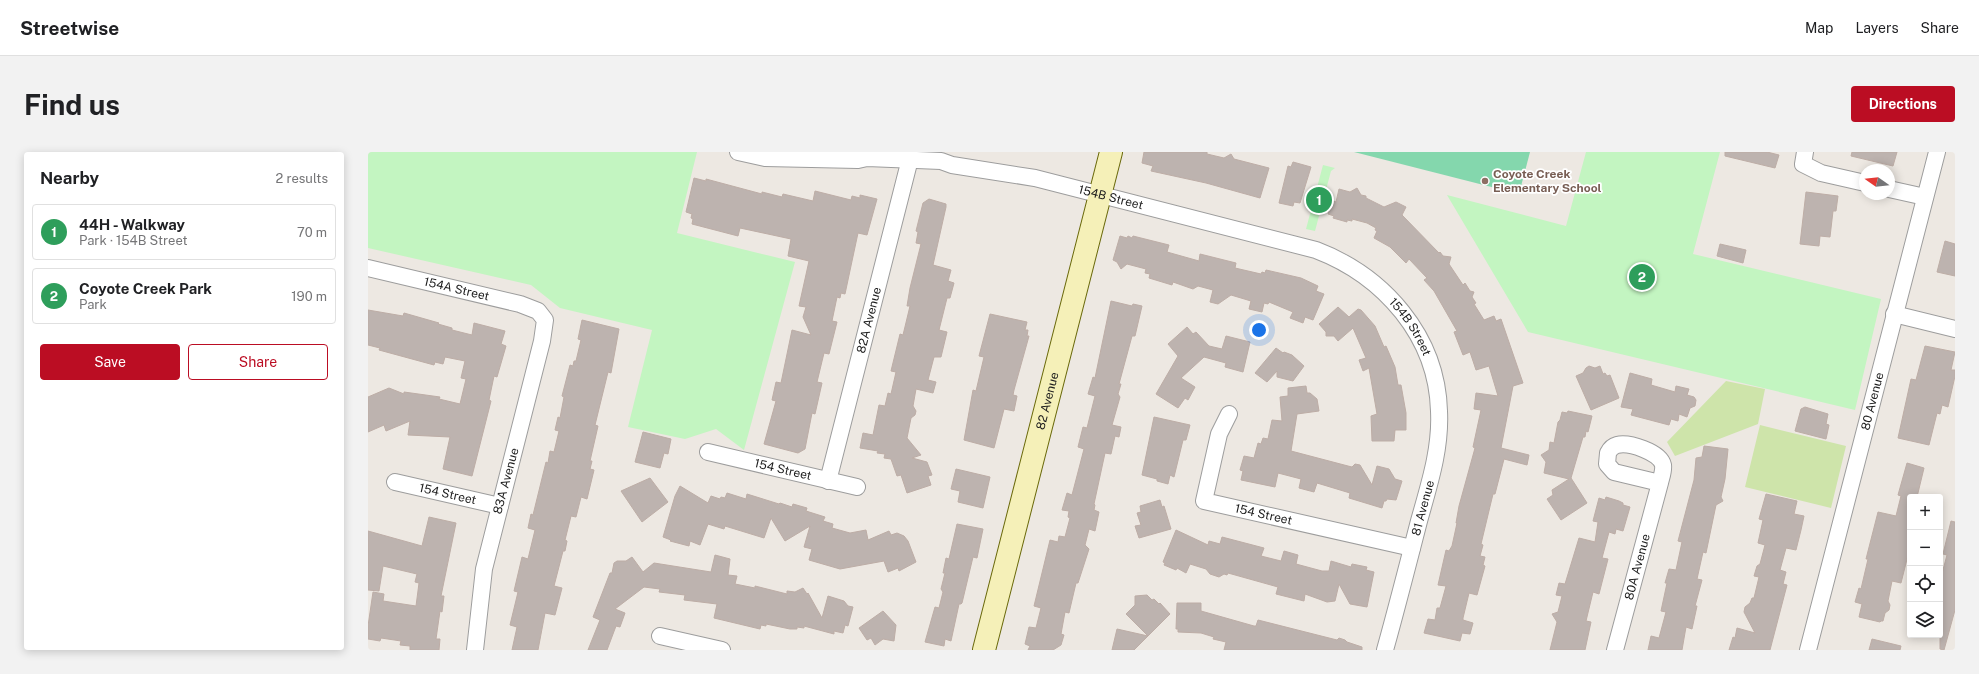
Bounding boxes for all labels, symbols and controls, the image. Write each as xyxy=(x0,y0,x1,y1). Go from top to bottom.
text: Streetwise xyxy=(20,17,119,39)
text: Map xyxy=(1805,20,1833,36)
text: Layers xyxy=(1855,20,1899,36)
text: Share xyxy=(1921,20,1959,36)
button: Directions xyxy=(1851,86,1955,122)
text: Find us xyxy=(24,88,120,121)
north arrow xyxy=(1859,164,1895,200)
place label: Coyote Creek Elementary School xyxy=(1493,167,1602,195)
text: Nearby xyxy=(40,168,99,188)
text: 2 results xyxy=(276,171,328,186)
marker: Coyote Creek Elementary School xyxy=(1480,176,1490,186)
street label: 154B Street xyxy=(1077,182,1145,213)
pin: 1 xyxy=(1306,185,1332,215)
text: 44H - Walkway xyxy=(79,216,185,233)
text: 1 xyxy=(51,225,57,240)
text: 70 m xyxy=(297,225,327,240)
text: Park · 154B Street xyxy=(79,233,188,248)
pin: 2 xyxy=(1629,262,1655,292)
street label: 154A Street xyxy=(422,274,491,304)
text: Coyote Creek Park xyxy=(79,280,212,297)
street label: 82A Avenue xyxy=(854,285,884,355)
text: 2 xyxy=(50,289,58,304)
text: 190 m xyxy=(291,289,327,304)
street label: 154B Street xyxy=(1386,295,1434,358)
text: Park xyxy=(79,297,107,312)
your location xyxy=(1249,320,1269,340)
button: Save xyxy=(40,344,180,380)
button: Share xyxy=(188,344,328,380)
street label: 82 Avenue xyxy=(1033,370,1062,431)
street label: 80 Avenue xyxy=(1858,371,1887,432)
street label: 83A Avenue xyxy=(490,446,522,516)
street label: 154 Street xyxy=(753,456,813,483)
street label: 81 Avenue xyxy=(1409,479,1437,537)
street label: 154 Street xyxy=(418,481,478,507)
map controls xyxy=(1907,494,1943,638)
button: + xyxy=(1907,494,1943,530)
street label: 154 Street xyxy=(1234,501,1294,528)
button: − xyxy=(1907,530,1943,566)
street label: 80A Avenue xyxy=(1622,532,1653,602)
button: locate xyxy=(1907,566,1943,602)
button: layers xyxy=(1907,602,1943,638)

